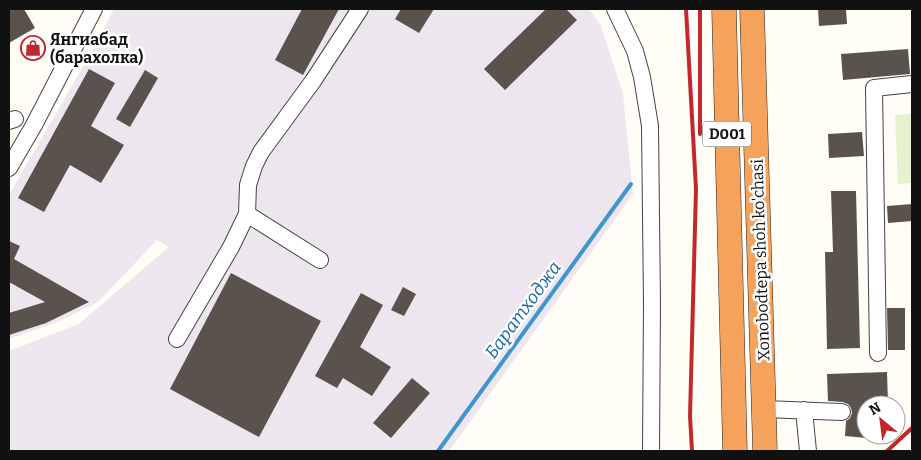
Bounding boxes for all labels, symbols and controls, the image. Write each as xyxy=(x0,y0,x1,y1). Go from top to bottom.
place label: Янгиабад (барахолка) xyxy=(50,30,143,67)
shop icon: Янгиабад (барахолка) xyxy=(20,35,46,61)
road number: D001 xyxy=(703,122,751,146)
street label: Xonobodtepa shoh ko'chasi xyxy=(747,158,774,361)
water label: Баратходжа xyxy=(480,257,566,363)
north arrow xyxy=(856,395,906,445)
text: N xyxy=(866,399,884,419)

